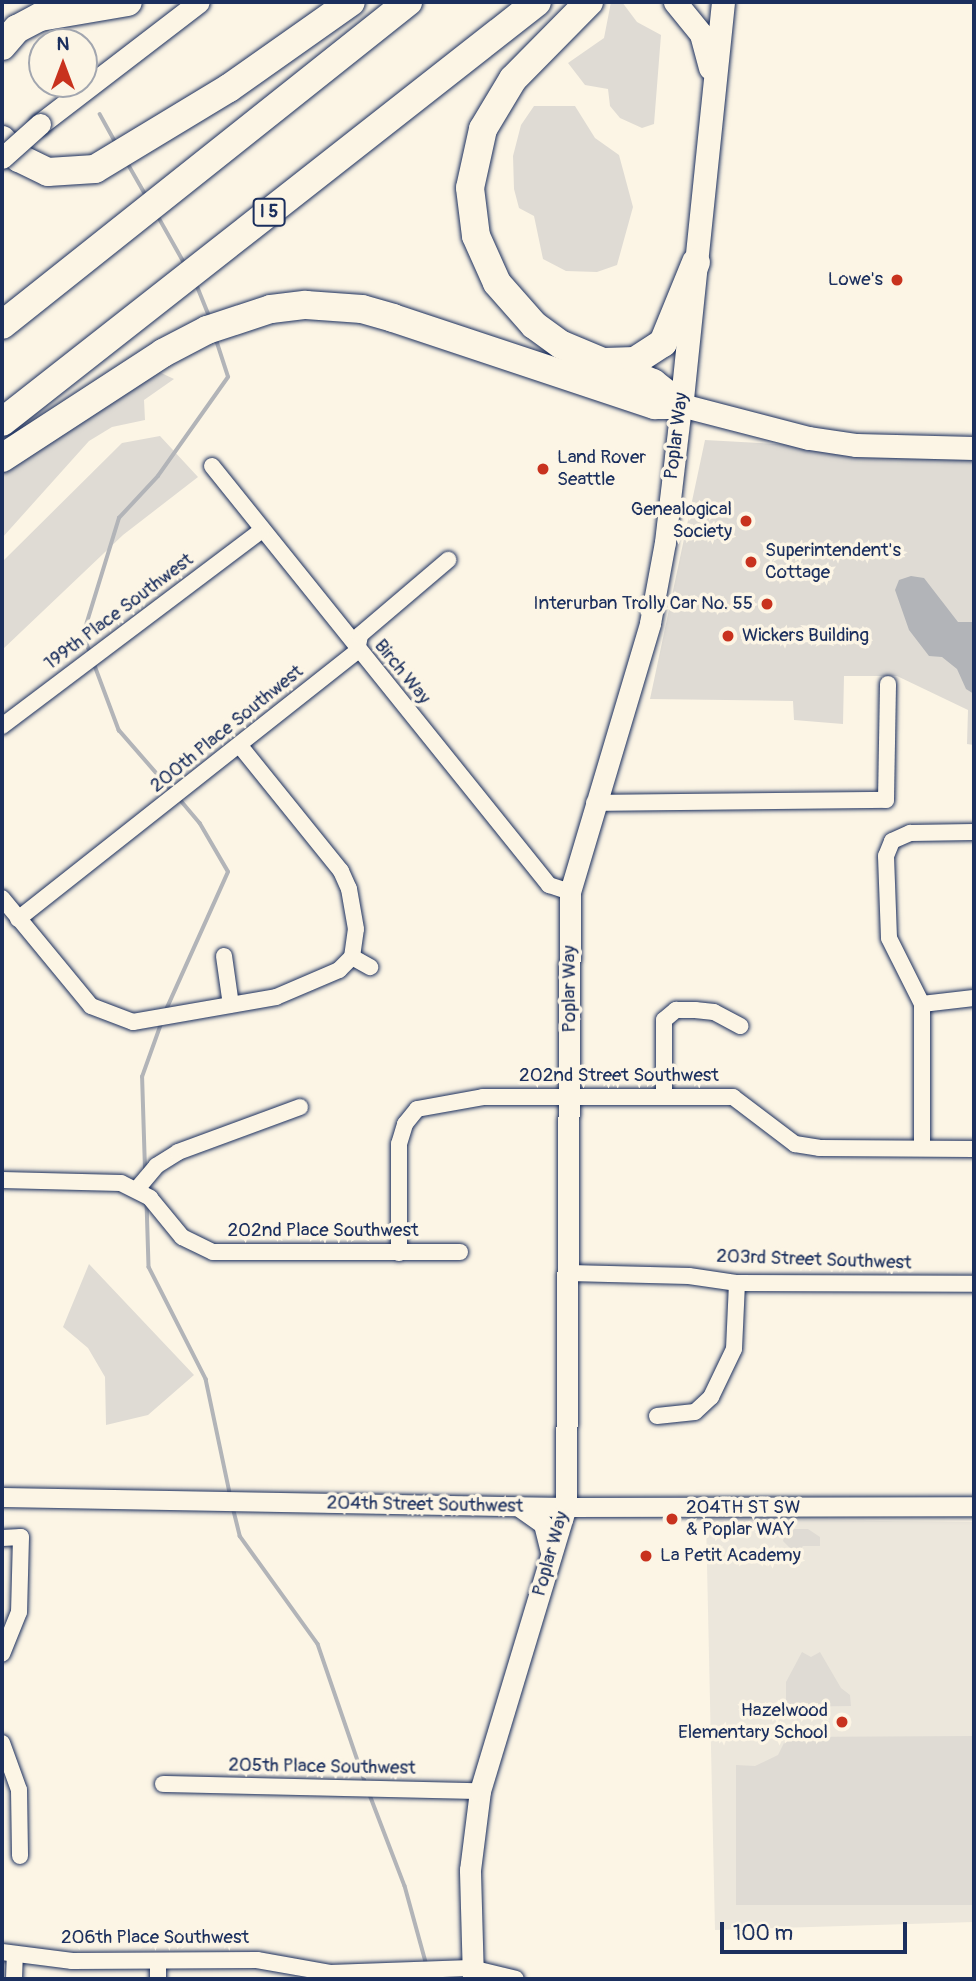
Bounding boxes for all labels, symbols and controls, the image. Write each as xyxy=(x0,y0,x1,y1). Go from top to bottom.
north arrow xyxy=(28,28,98,98)
text: N xyxy=(57,32,69,56)
road number: I 5 xyxy=(252,197,286,226)
place label: Lowe's xyxy=(828,269,883,291)
marker: Lowe's xyxy=(889,272,905,288)
street label: Poplar Way xyxy=(660,391,694,481)
place label: Land Rover Seattle xyxy=(557,447,646,491)
marker: Land Rover Seattle xyxy=(535,461,551,477)
place label: Genealogical Society xyxy=(631,499,732,543)
marker: Genealogical Society xyxy=(738,513,754,529)
place label: Superintendent's Cottage xyxy=(765,540,901,584)
street label: 199th Place Southwest xyxy=(40,549,198,675)
marker: Superintendent's Cottage xyxy=(743,554,759,570)
place label: Interurban Trolly Car No. 55 xyxy=(533,593,753,615)
marker: Interurban Trolly Car No. 55 xyxy=(759,596,775,612)
place label: Wickers Building xyxy=(742,625,869,647)
marker: Wickers Building xyxy=(720,628,736,644)
street label: Birch Way xyxy=(369,635,435,709)
street label: 200th Place Southwest xyxy=(146,660,308,798)
street label: Poplar Way xyxy=(559,945,581,1033)
street label: 202nd Street Southwest xyxy=(519,1065,719,1087)
street label: 202nd Place Southwest xyxy=(227,1220,419,1242)
street label: 203rd Street Southwest xyxy=(716,1245,912,1275)
street label: 204th Street Southwest xyxy=(326,1492,524,1518)
place label: 204TH ST SW & Poplar WAY xyxy=(686,1497,800,1541)
street label: Poplar Way xyxy=(528,1509,574,1599)
marker: 204TH ST SW & Poplar WAY xyxy=(664,1511,680,1527)
place label: La Petit Academy xyxy=(660,1545,801,1567)
marker: La Petit Academy xyxy=(638,1548,654,1564)
place label: Hazelwood Elementary School xyxy=(678,1700,828,1744)
marker: Hazelwood Elementary School xyxy=(834,1714,850,1730)
street label: 205th Place Southwest xyxy=(228,1754,416,1780)
scale bar xyxy=(724,1908,911,1952)
text: 100 m xyxy=(733,1920,793,1947)
street label: 206th Place Southwest xyxy=(61,1927,249,1949)

